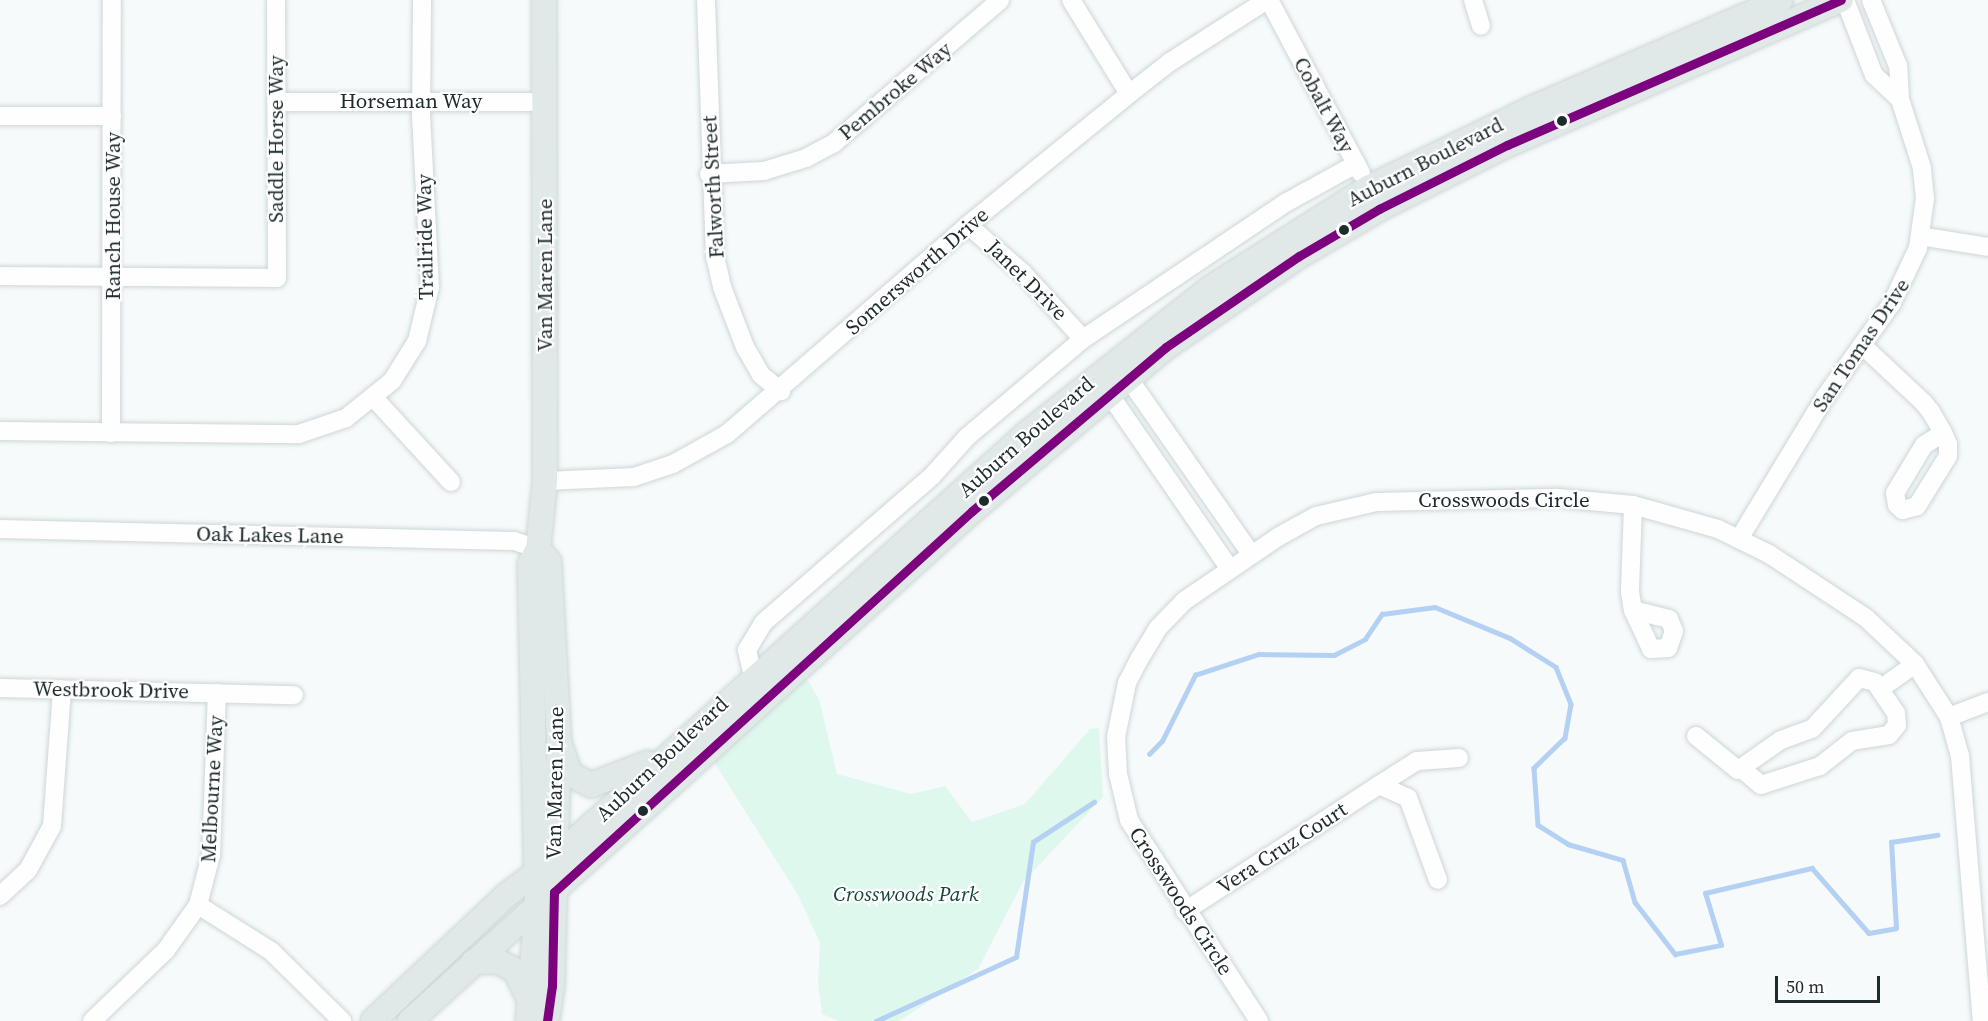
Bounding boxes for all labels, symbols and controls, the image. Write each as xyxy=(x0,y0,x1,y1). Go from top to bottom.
street label: Pembroke Way xyxy=(833,36,957,146)
street label: Cobalt Way xyxy=(1288,53,1360,157)
street label: Saddle Horse Way xyxy=(263,55,289,223)
street label: Horseman Way xyxy=(339,88,483,114)
street label: Auburn Boulevard xyxy=(1343,112,1507,212)
street label: Falworth Street xyxy=(697,115,729,259)
unlabelled marker xyxy=(1556,115,1568,127)
street label: Ranch House Way xyxy=(100,132,126,300)
street label: Trailride Way xyxy=(411,174,439,300)
street label: Van Maren Lane xyxy=(532,198,558,352)
street label: Somersworth Drive xyxy=(840,202,994,340)
unlabelled marker xyxy=(1338,224,1350,236)
street label: Janet Drive xyxy=(981,234,1073,326)
street label: San Tomas Drive xyxy=(1807,273,1915,417)
street label: Auburn Boulevard xyxy=(953,371,1099,503)
street label: Crosswoods Circle xyxy=(1418,487,1590,513)
unlabelled marker xyxy=(978,495,990,507)
street label: Oak Lakes Lane xyxy=(196,521,344,549)
street label: Westbrook Drive xyxy=(33,676,189,704)
street label: Auburn Boulevard xyxy=(591,691,733,827)
street label: Van Maren Lane xyxy=(541,706,569,860)
street label: Melbourne Way xyxy=(196,714,228,864)
street label: Vera Cruz Court xyxy=(1213,797,1351,899)
unlabelled marker xyxy=(637,805,649,817)
street label: Crosswoods Circle xyxy=(1124,822,1238,980)
park label: Crosswoods Park xyxy=(833,881,979,907)
scale bar xyxy=(1778,964,1883,1002)
text: 50 m xyxy=(1786,974,1824,999)

